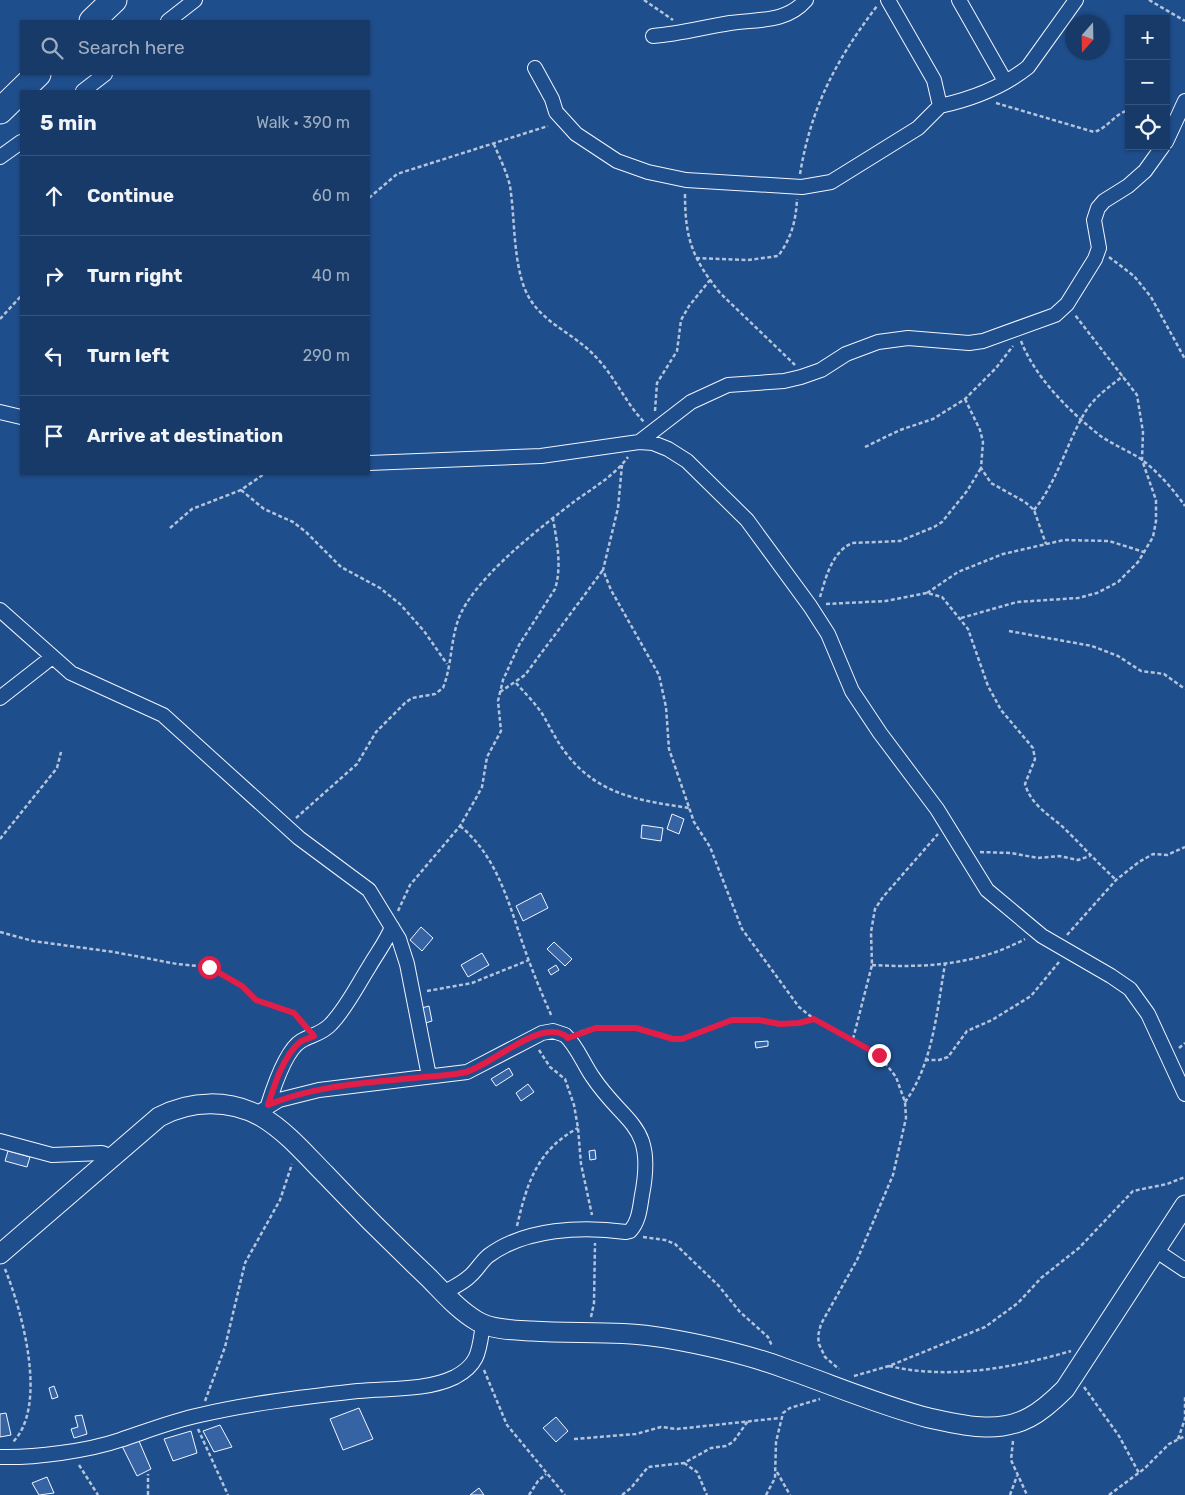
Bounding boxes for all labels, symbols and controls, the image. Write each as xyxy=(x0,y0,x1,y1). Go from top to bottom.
north arrow xyxy=(1065,15,1110,60)
map controls xyxy=(1125,15,1170,150)
button: + xyxy=(1125,15,1170,60)
search box xyxy=(20,20,370,75)
icon: search xyxy=(38,34,66,62)
text: Search here xyxy=(78,36,185,59)
button: − xyxy=(1125,60,1170,105)
button: locate xyxy=(1125,105,1170,150)
text: 5 min xyxy=(40,110,97,135)
text: Walk · 390 m xyxy=(256,113,350,132)
icon: ahead xyxy=(40,182,68,210)
text: Continue xyxy=(87,184,174,207)
text: 60 m xyxy=(312,186,350,205)
icon: right xyxy=(40,262,68,290)
text: Turn right xyxy=(87,264,182,287)
text: 40 m xyxy=(312,266,350,285)
icon: left xyxy=(40,342,68,370)
text: Turn left xyxy=(87,344,169,367)
text: 290 m xyxy=(303,346,350,365)
icon: arrive xyxy=(40,422,68,450)
text: Arrive at destination xyxy=(87,424,283,447)
route start xyxy=(198,956,221,979)
route end xyxy=(868,1044,891,1067)

